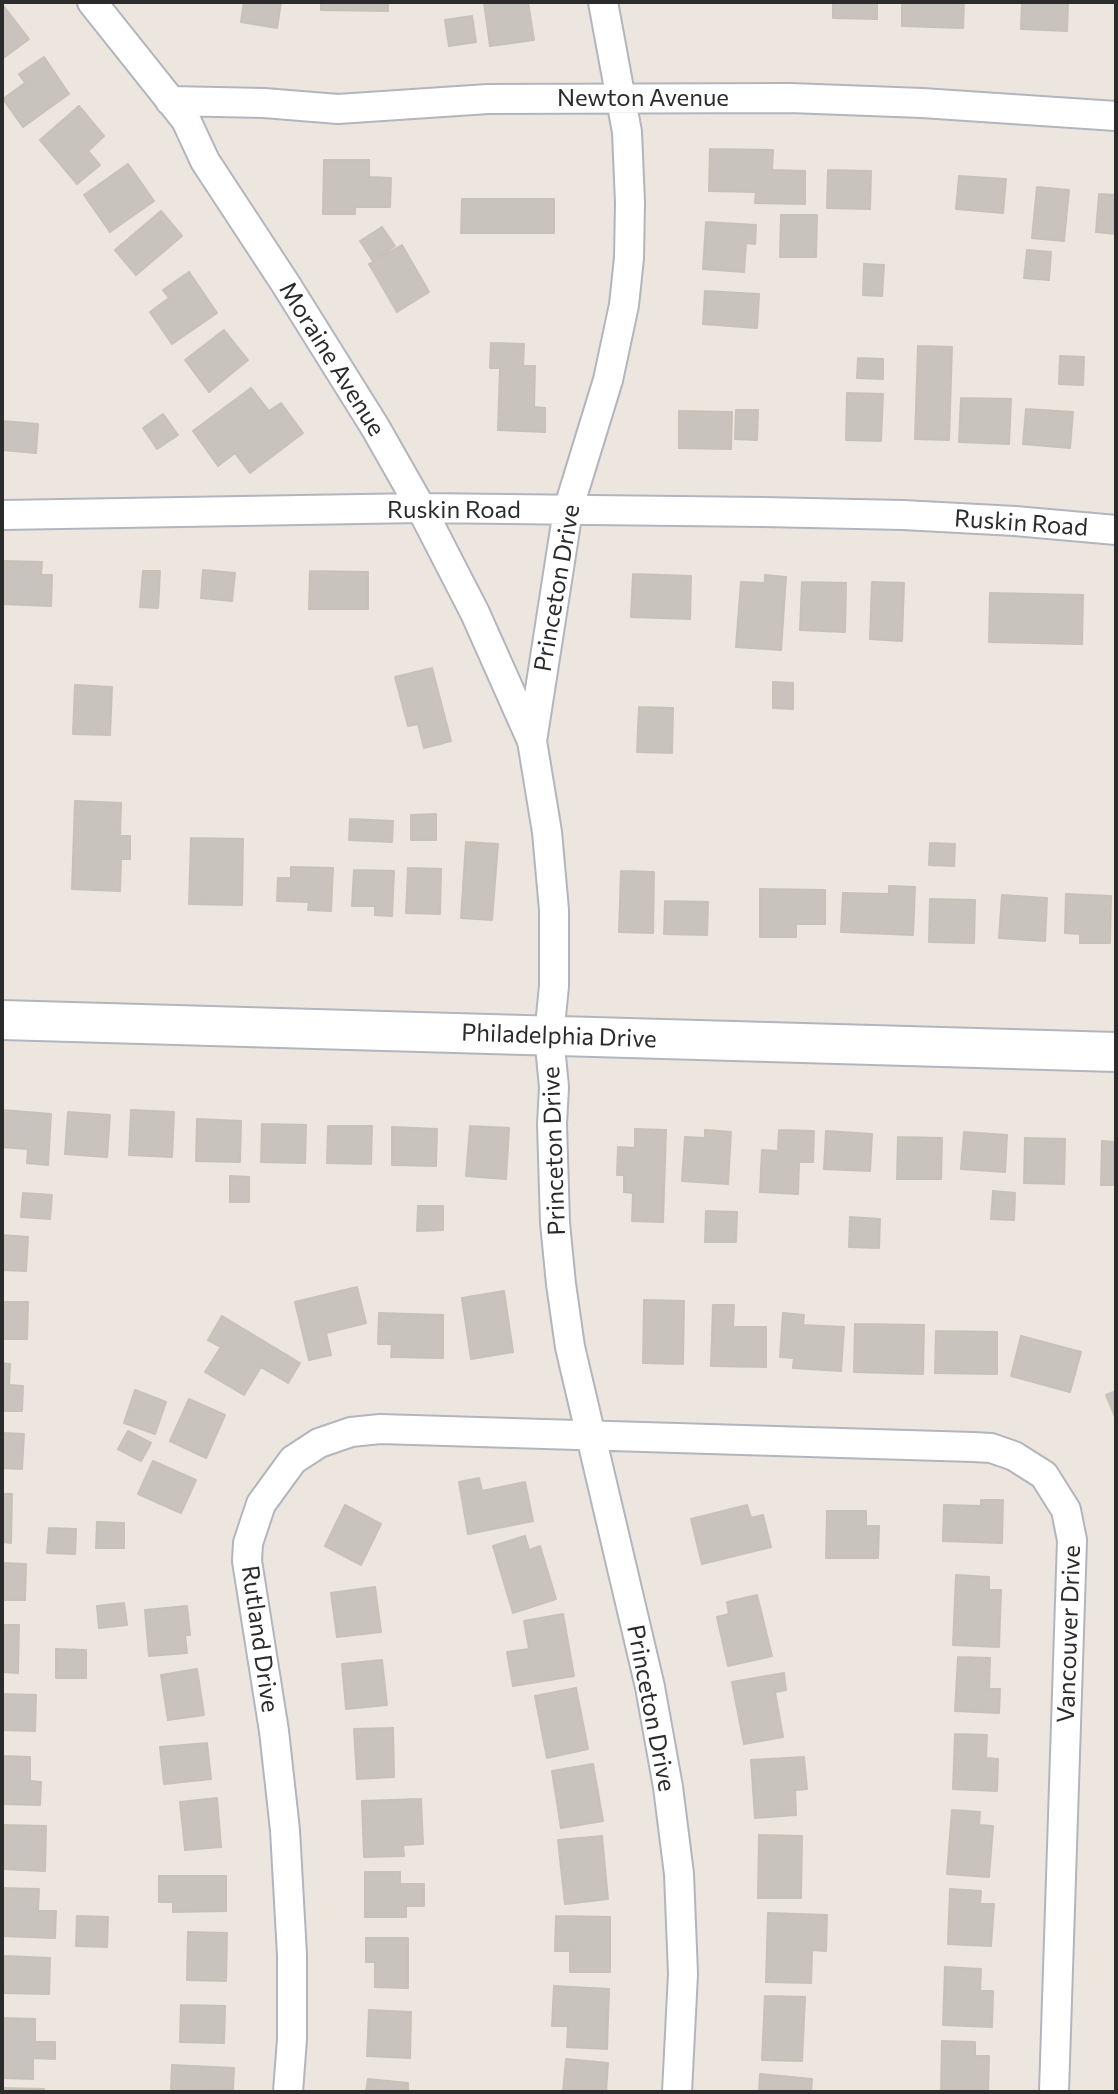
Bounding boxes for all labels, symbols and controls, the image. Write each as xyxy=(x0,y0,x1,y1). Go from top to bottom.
street label: Newton Avenue xyxy=(557,84,729,112)
street label: Moraine Avenue xyxy=(273,277,391,441)
street label: Ruskin Road xyxy=(387,496,521,524)
street label: Princeton Drive xyxy=(528,502,586,674)
street label: Ruskin Road xyxy=(953,504,1089,542)
street label: Philadelphia Drive xyxy=(461,1018,657,1054)
street label: Princeton Drive xyxy=(537,1066,571,1236)
street label: Vancouver Drive xyxy=(1052,1545,1086,1723)
street label: Rutland Drive xyxy=(235,1564,285,1714)
street label: Princeton Drive xyxy=(621,1622,681,1794)

